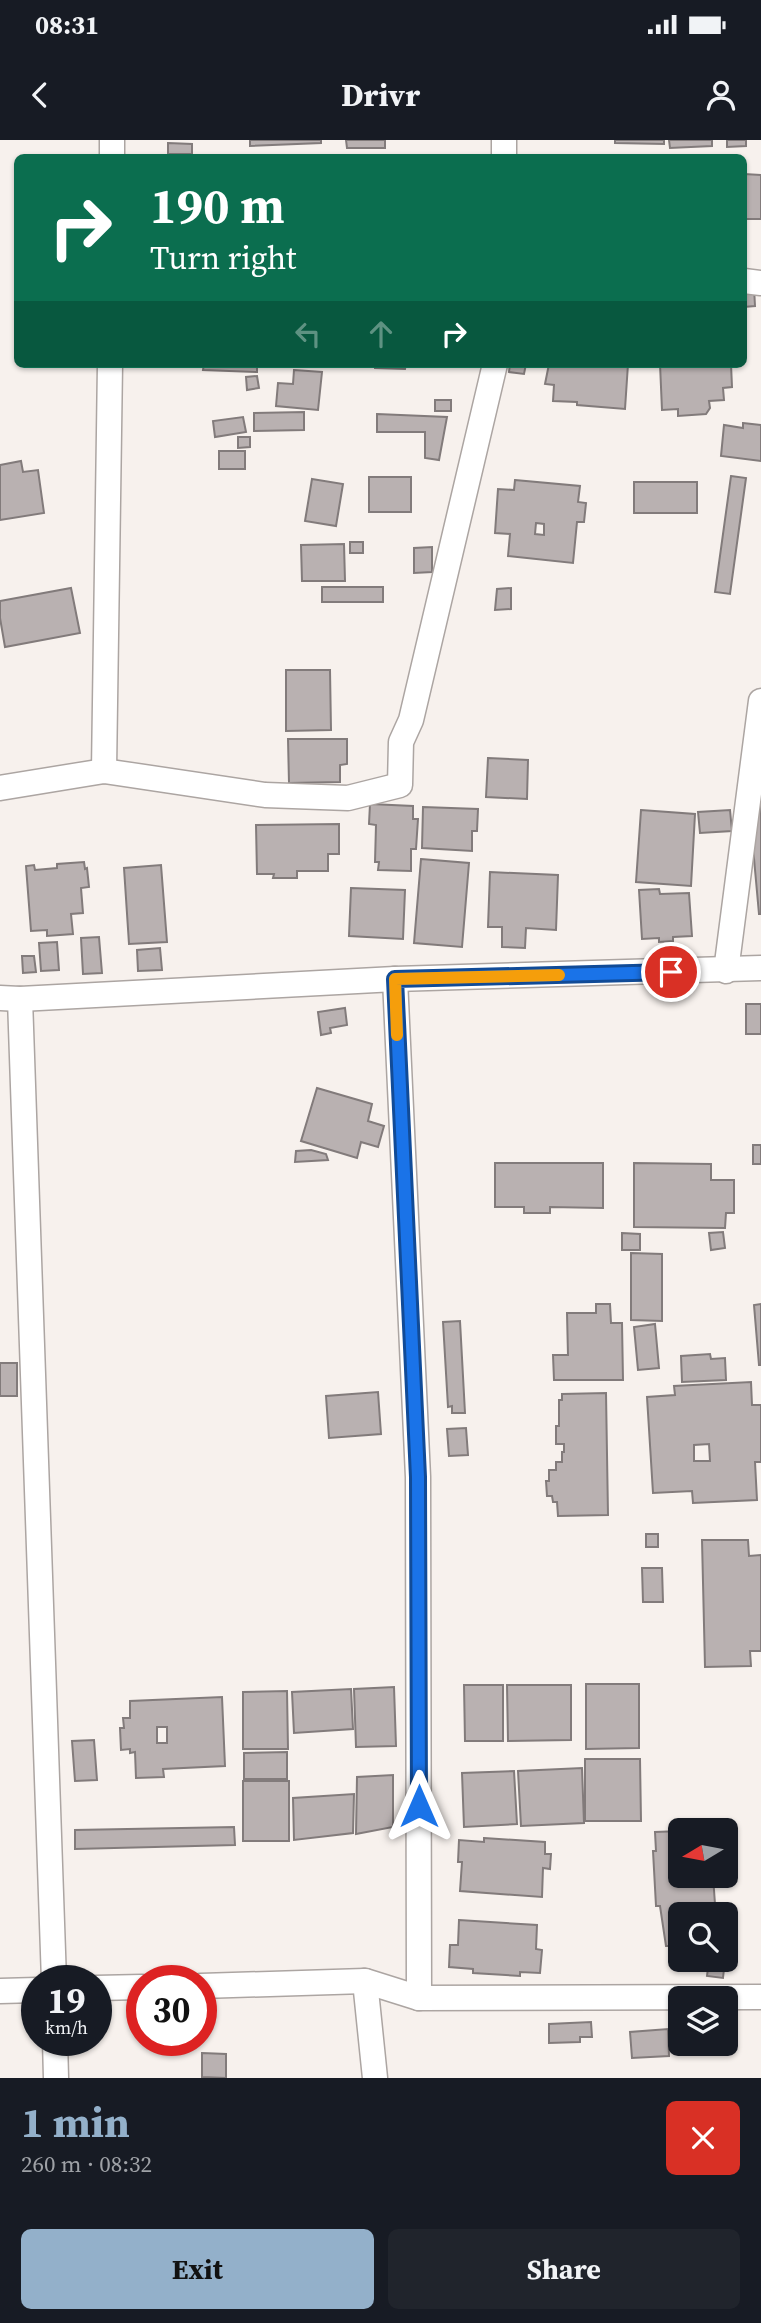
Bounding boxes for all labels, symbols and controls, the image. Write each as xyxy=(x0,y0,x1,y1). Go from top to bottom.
text: 08:31 xyxy=(35,7,99,43)
text: Drivr xyxy=(341,73,420,117)
icon: back xyxy=(21,76,59,114)
icon: person xyxy=(702,76,740,114)
text: 190 m xyxy=(150,172,285,239)
icon: right xyxy=(35,182,126,273)
text: Turn right xyxy=(150,236,296,280)
icon: left xyxy=(289,315,327,353)
icon: ahead xyxy=(362,315,400,353)
icon: right xyxy=(435,315,473,353)
pin xyxy=(641,942,701,1002)
icon: arrive xyxy=(652,953,690,991)
position arrow xyxy=(382,1769,456,1843)
north arrow xyxy=(668,1818,738,1888)
map controls xyxy=(668,1818,738,2056)
button: search xyxy=(668,1902,738,1972)
speed limit sign: 30 xyxy=(126,1965,217,2056)
text: 19 xyxy=(48,1977,85,2025)
button: layers xyxy=(668,1986,738,2056)
text: km/h xyxy=(45,2015,88,2040)
text: 1 min xyxy=(21,2093,130,2151)
button: close xyxy=(666,2101,740,2175)
text: 260 m · 08:32 xyxy=(21,2148,152,2180)
button: Exit xyxy=(21,2229,374,2309)
button: Share xyxy=(388,2229,740,2309)

